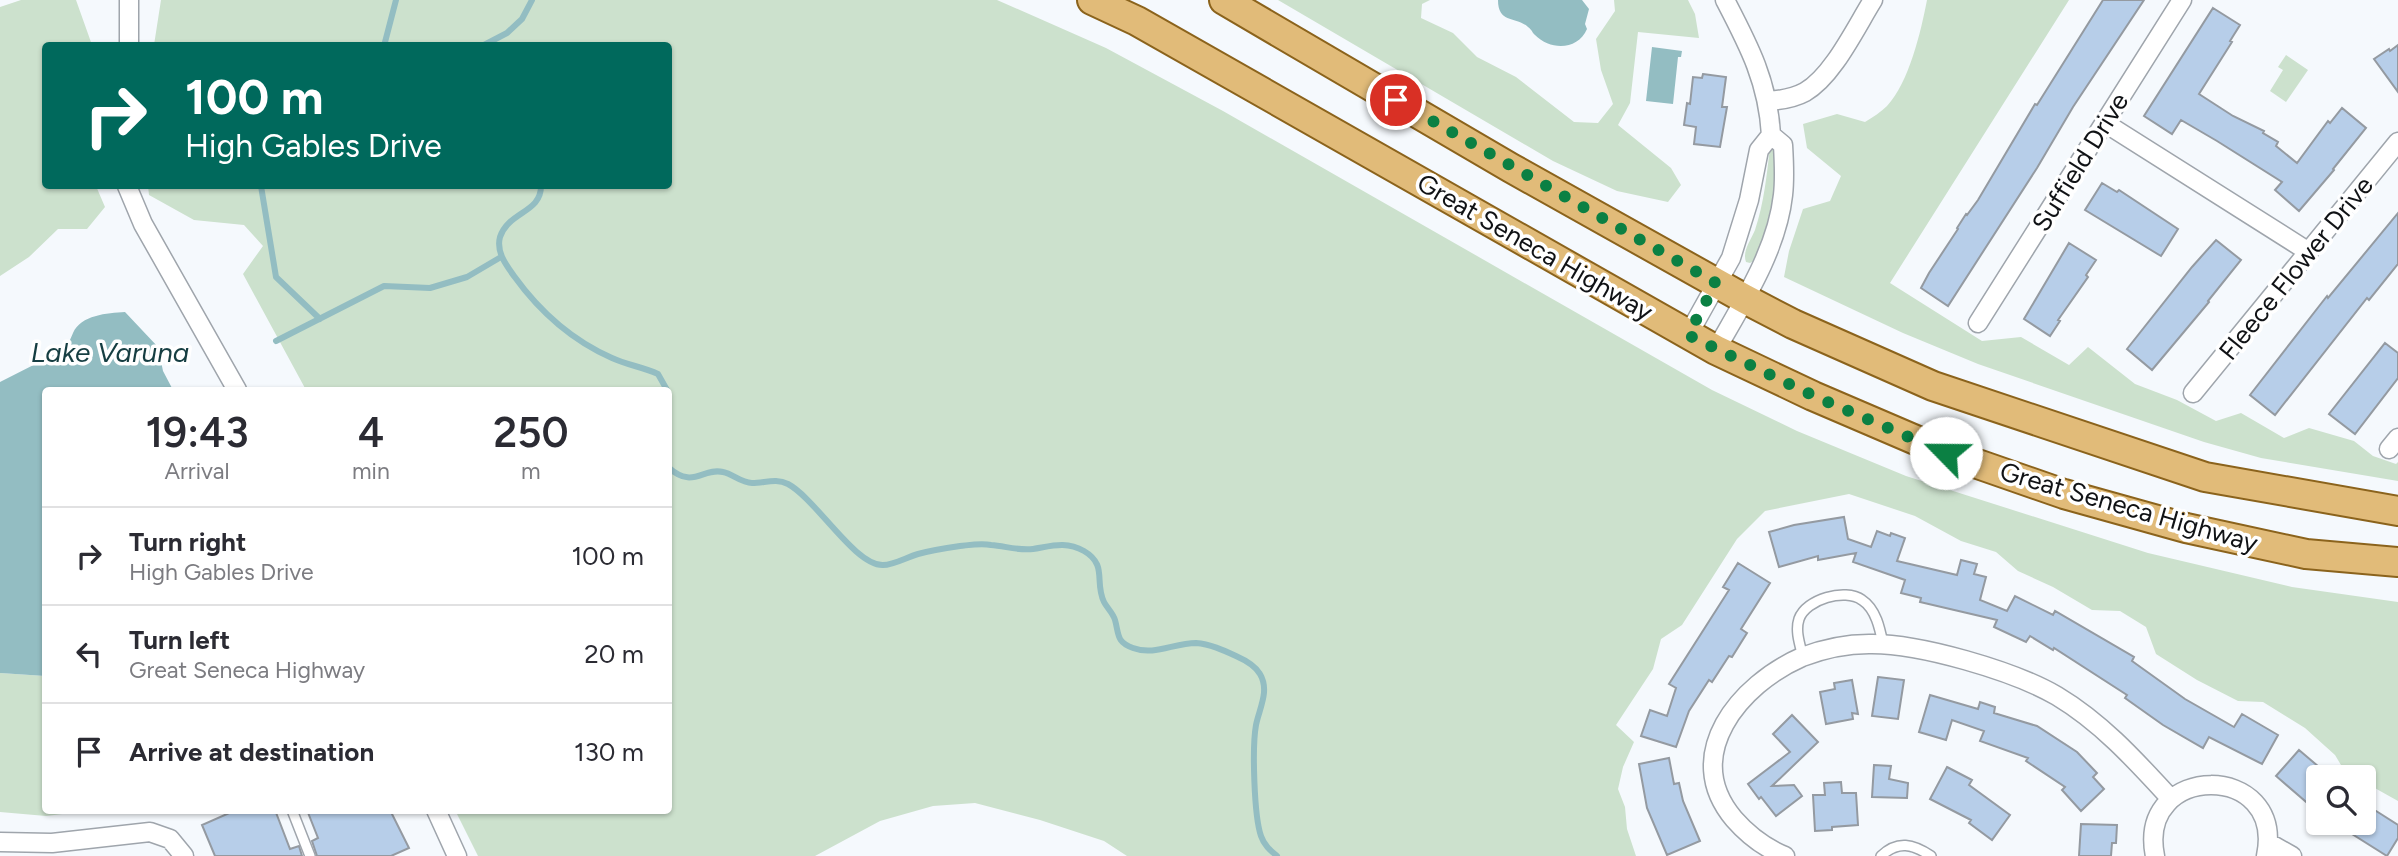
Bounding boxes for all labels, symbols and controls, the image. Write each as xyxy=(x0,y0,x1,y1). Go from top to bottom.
text: 100 m xyxy=(185,67,324,126)
icon: right xyxy=(70,70,161,161)
pin xyxy=(1366,70,1426,130)
icon: arrive xyxy=(1377,81,1415,119)
street label: Suffield Drive xyxy=(2025,87,2135,237)
text: High Gables Drive xyxy=(185,127,442,165)
street label: Great Seneca Highway xyxy=(1411,166,1659,328)
street label: Fleece Flower Drive xyxy=(2212,170,2380,366)
water label: Lake Varuna xyxy=(31,335,189,369)
text: 19:43 xyxy=(145,407,249,458)
text: 4 xyxy=(358,407,384,458)
text: 250 xyxy=(493,407,569,458)
position arrow xyxy=(1909,416,1983,490)
street label: Great Seneca Highway xyxy=(1996,455,2262,559)
text: Arrival xyxy=(165,457,229,485)
text: min xyxy=(352,457,390,485)
text: m xyxy=(521,457,541,485)
text: Turn right xyxy=(129,526,246,558)
icon: right xyxy=(70,537,108,575)
text: 100 m xyxy=(571,540,644,572)
text: High Gables Drive xyxy=(129,558,314,586)
text: Turn left xyxy=(129,624,230,656)
icon: left xyxy=(70,635,108,673)
text: 20 m xyxy=(584,638,644,670)
text: Great Seneca Highway xyxy=(129,656,365,684)
icon: arrive xyxy=(70,733,108,771)
text: Arrive at destination xyxy=(129,736,374,768)
text: 130 m xyxy=(574,736,644,768)
map controls xyxy=(2306,765,2376,835)
button: search xyxy=(2306,765,2376,835)

